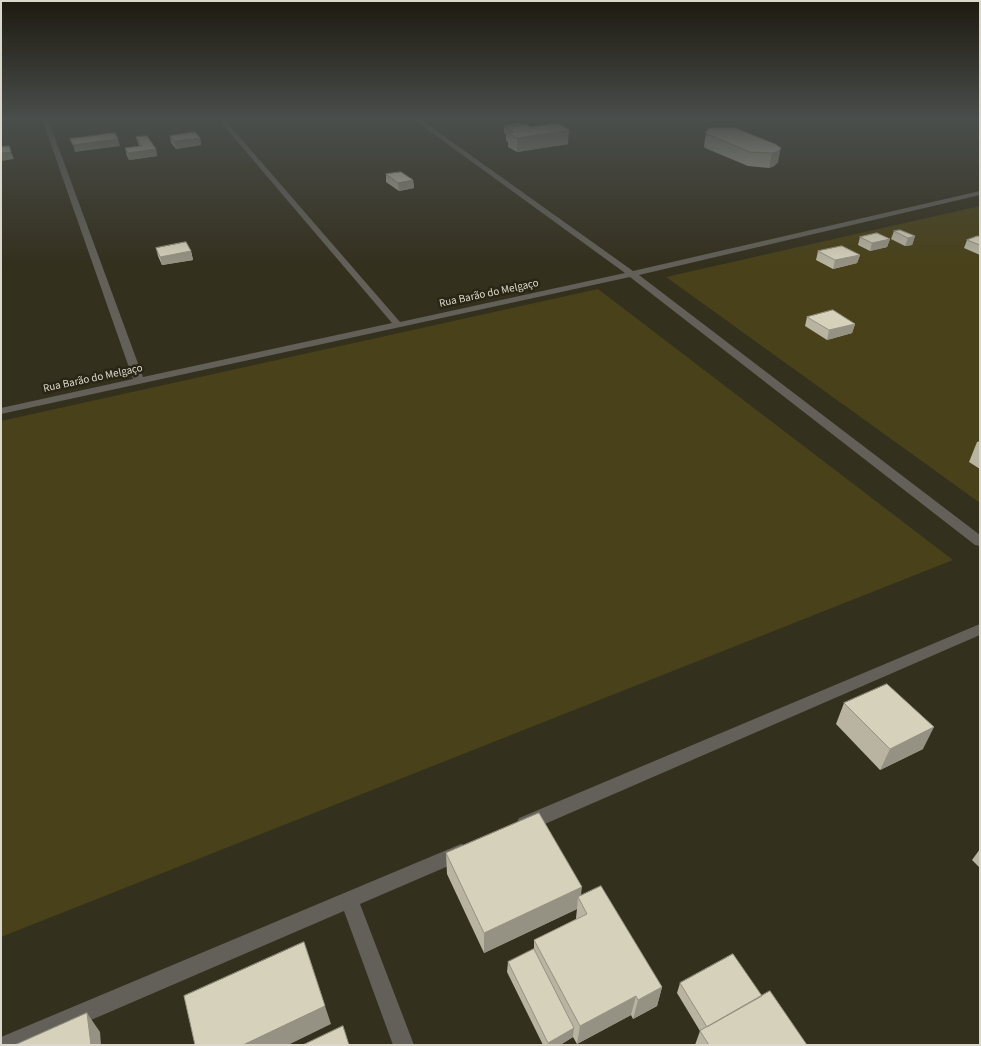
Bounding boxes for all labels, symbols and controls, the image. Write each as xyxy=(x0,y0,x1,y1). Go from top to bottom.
street label: Rua Barão do Melgaço xyxy=(438,277,540,311)
street label: Rua Barão do Melgaço xyxy=(42,362,144,396)

